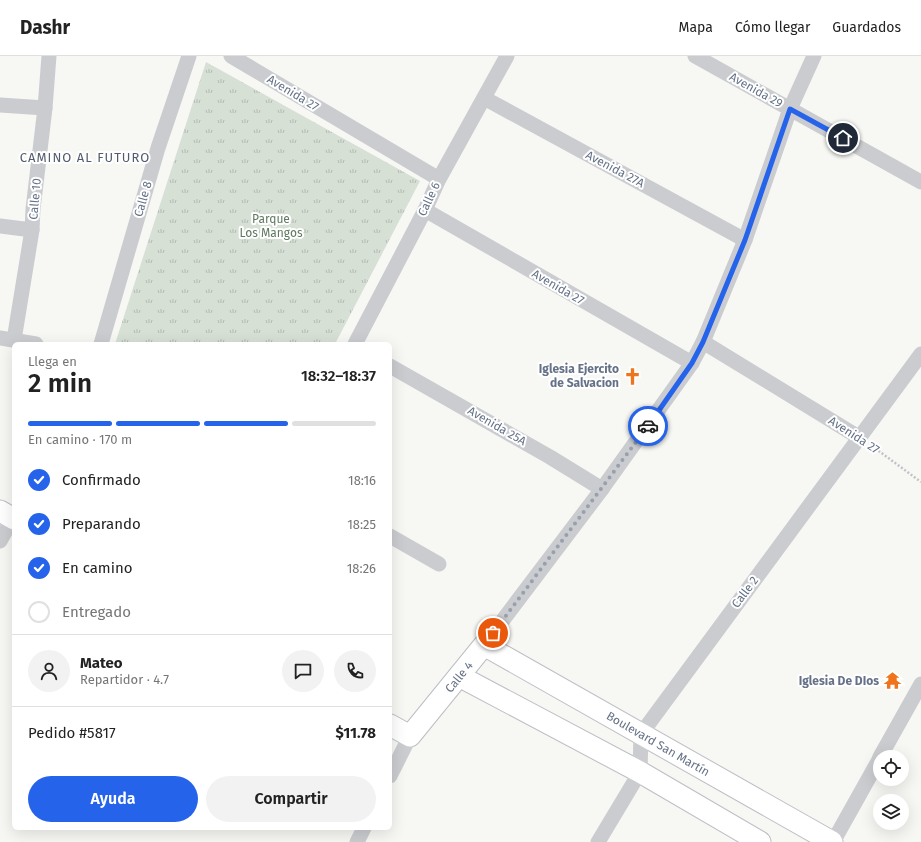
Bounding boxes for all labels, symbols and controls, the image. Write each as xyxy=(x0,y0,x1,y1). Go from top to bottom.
text: Dashr xyxy=(20,16,70,39)
text: Mapa xyxy=(679,19,713,36)
text: Cómo llegar xyxy=(735,19,810,36)
text: Guardados xyxy=(832,19,901,36)
street label: Avenida 29 xyxy=(727,70,785,110)
street label: Avenida 27 xyxy=(265,72,321,114)
pin xyxy=(826,121,860,155)
icon: home xyxy=(832,127,854,149)
street label: Avenida 27A xyxy=(583,148,647,190)
district label: CAMINO AL FUTURO xyxy=(20,150,150,165)
street label: Calle 10 xyxy=(26,177,44,220)
street label: Calle 8 xyxy=(131,179,155,218)
street label: Calle 6 xyxy=(415,180,443,218)
park label: Parque Los Mangos xyxy=(239,212,303,240)
street label: Avenida 27 xyxy=(530,267,586,307)
text: Llega en xyxy=(28,354,77,369)
place label: Iglesia Ejercito de Salvacion xyxy=(539,362,619,390)
church icon: Iglesia Ejercito de Salvacion xyxy=(622,366,642,386)
text: 18:32–18:37 xyxy=(301,367,376,385)
text: 2 min xyxy=(28,368,92,399)
street label: Avenida 25A xyxy=(465,404,529,448)
courier xyxy=(628,406,668,446)
street label: Avenida 27 xyxy=(826,413,882,457)
icon: car xyxy=(637,415,659,437)
text: En camino · 170 m xyxy=(28,432,132,447)
icon: check xyxy=(28,469,50,491)
text: Confirmado xyxy=(62,471,141,489)
text: 18:16 xyxy=(348,473,376,488)
icon: check xyxy=(28,513,50,535)
text: Preparando xyxy=(62,515,141,533)
text: 18:25 xyxy=(347,517,376,532)
icon: check xyxy=(28,557,50,579)
text: En camino xyxy=(62,559,132,577)
text: 18:26 xyxy=(347,561,376,576)
street label: Calle 2 xyxy=(729,574,761,610)
text: Entregado xyxy=(62,603,131,621)
pin xyxy=(476,616,510,650)
icon: bag xyxy=(482,622,504,644)
button: person xyxy=(28,650,70,692)
button: chat xyxy=(282,650,324,692)
button: phone xyxy=(334,650,376,692)
text: Mateo xyxy=(80,654,123,672)
street label: Calle 4 xyxy=(442,658,476,695)
temple icon: Iglesia De DIos xyxy=(882,671,902,691)
text: Repartidor · 4.7 xyxy=(80,672,169,687)
place label: Iglesia De DIos xyxy=(799,674,879,688)
street label: Boulevard San Martín xyxy=(604,709,712,779)
text: Pedido #5817 xyxy=(28,724,116,742)
text: $11.78 xyxy=(336,724,376,742)
map controls xyxy=(873,750,909,830)
button: locate xyxy=(873,750,909,786)
button: Ayuda xyxy=(28,776,198,822)
button: Compartir xyxy=(206,776,376,822)
button: layers xyxy=(873,794,909,830)

